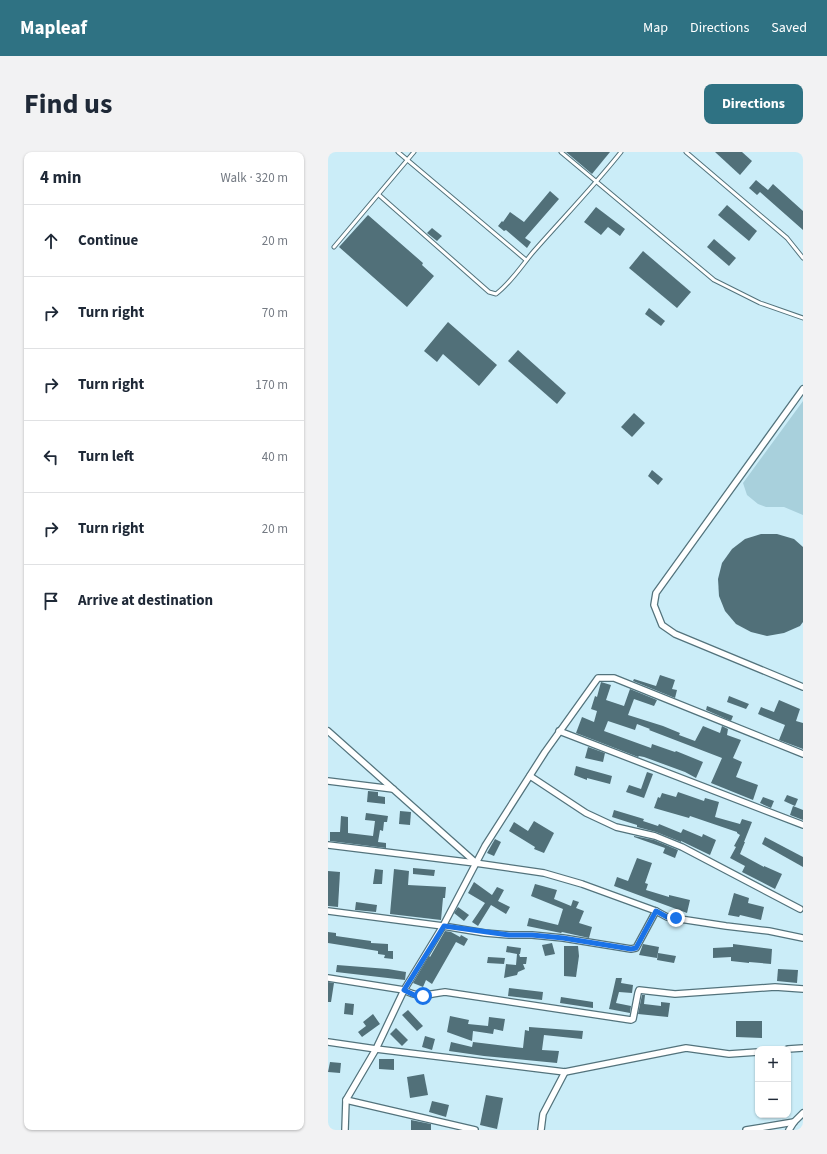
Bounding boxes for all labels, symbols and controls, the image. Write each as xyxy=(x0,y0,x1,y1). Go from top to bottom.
text: Mapleaf xyxy=(20,15,87,42)
text: Map xyxy=(643,18,668,38)
text: Directions xyxy=(690,18,749,38)
text: Saved xyxy=(771,18,807,38)
text: Find us xyxy=(24,84,112,124)
button: Directions xyxy=(704,84,803,124)
text: 4 min xyxy=(40,166,81,190)
text: Walk · 320 m xyxy=(220,169,288,187)
icon: ahead xyxy=(40,230,62,252)
text: Continue xyxy=(78,230,138,251)
text: 20 m xyxy=(262,232,288,250)
icon: right xyxy=(40,302,62,324)
text: Turn right xyxy=(78,302,144,323)
text: 70 m xyxy=(262,304,288,322)
icon: right xyxy=(40,374,62,396)
text: Turn right xyxy=(78,374,144,395)
text: 170 m xyxy=(255,376,288,394)
icon: left xyxy=(40,446,62,468)
text: Turn left xyxy=(78,446,134,467)
text: 40 m xyxy=(262,448,288,466)
icon: right xyxy=(40,518,62,540)
text: Turn right xyxy=(78,518,144,539)
text: 20 m xyxy=(262,520,288,538)
icon: arrive xyxy=(40,590,62,612)
text: Arrive at destination xyxy=(78,590,213,611)
route end xyxy=(667,909,685,927)
route start xyxy=(414,987,432,1005)
map controls xyxy=(755,1046,791,1118)
button: + xyxy=(755,1046,791,1082)
button: − xyxy=(755,1082,791,1118)

